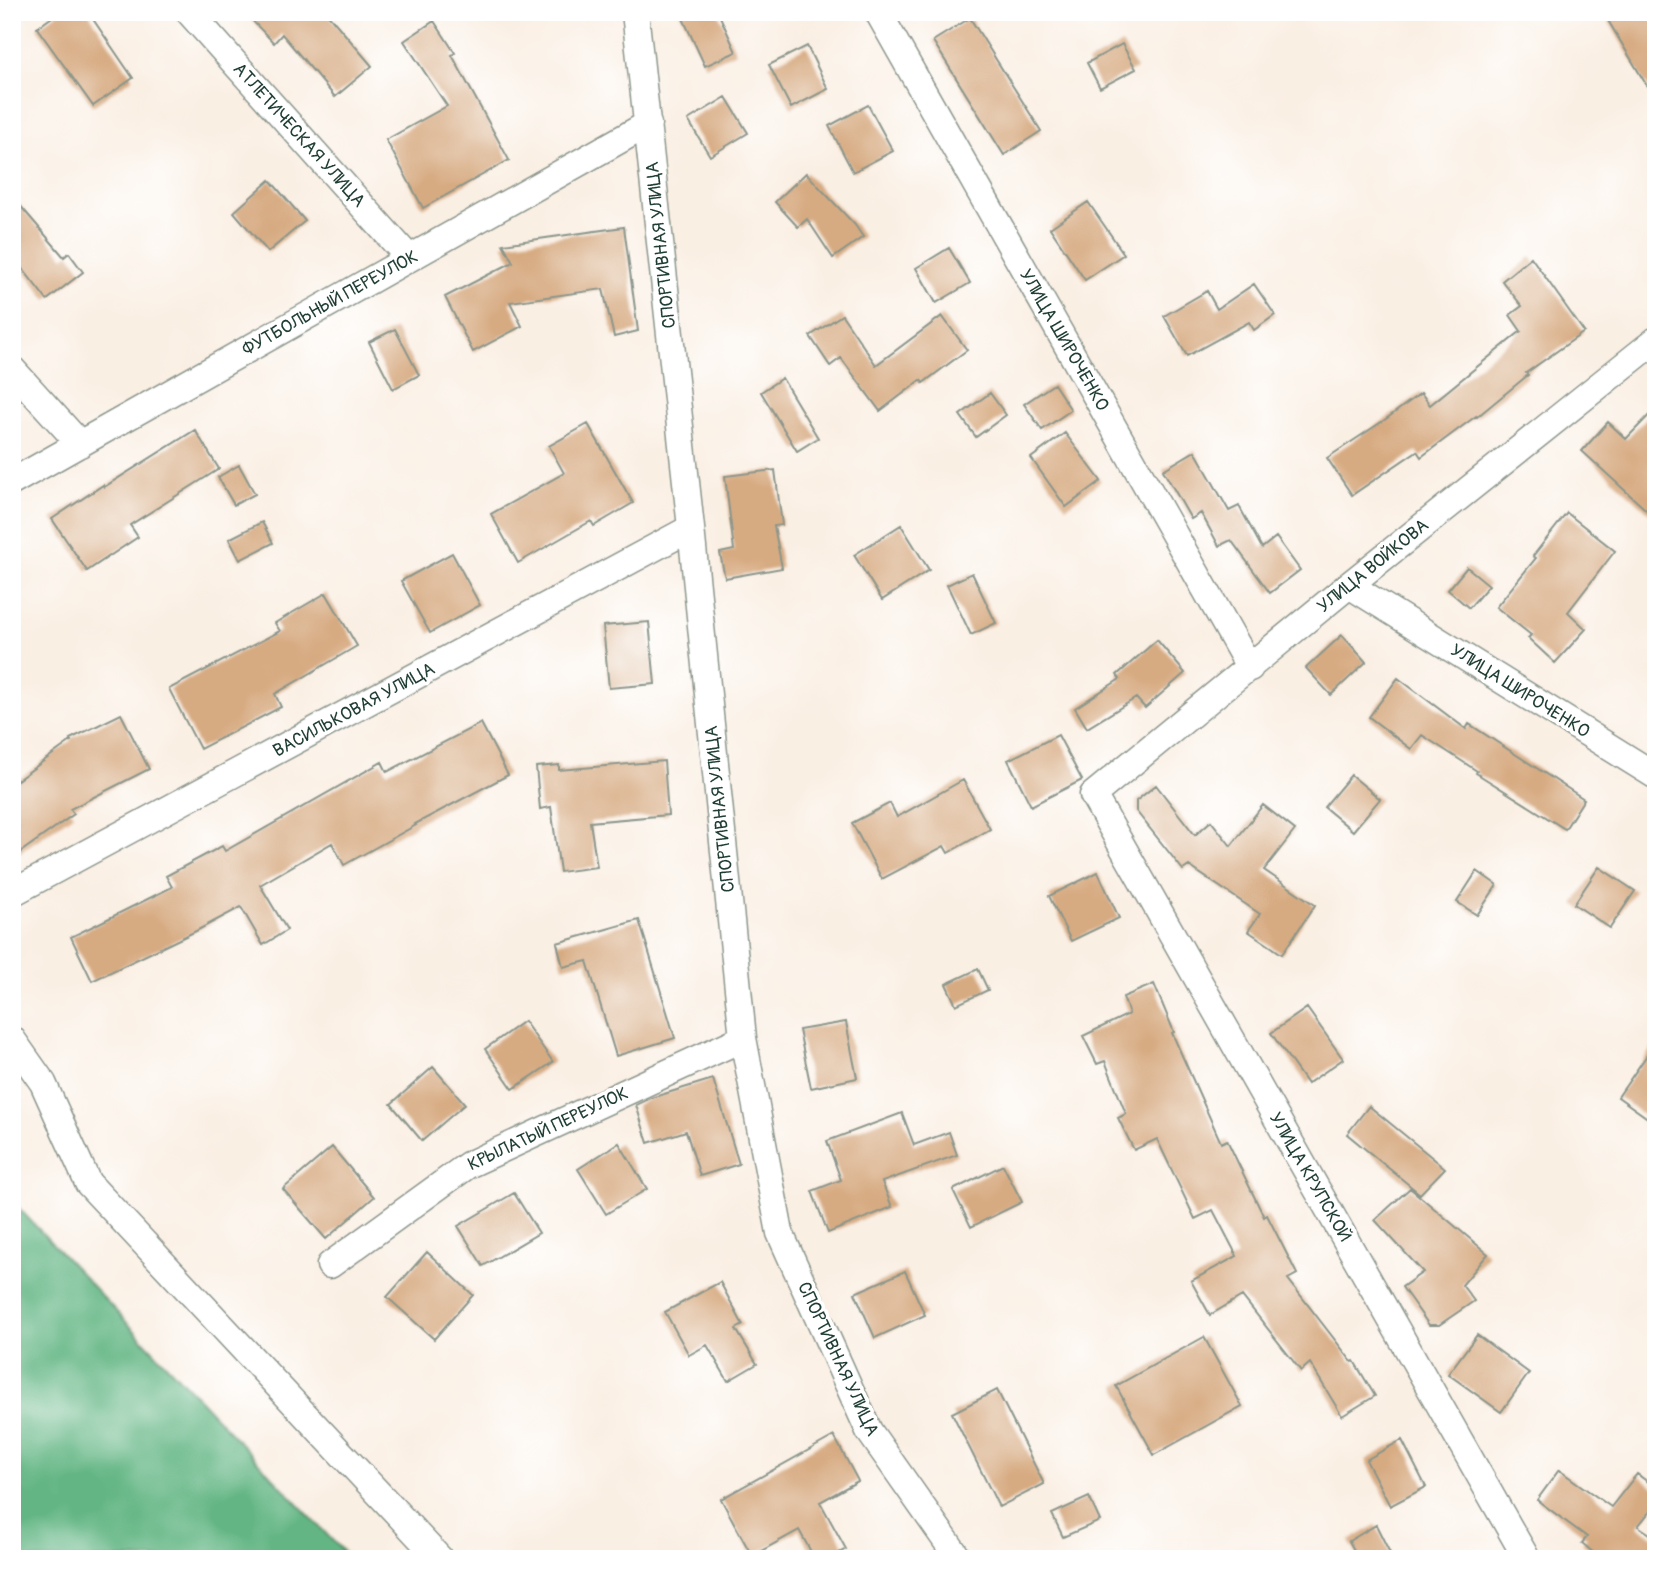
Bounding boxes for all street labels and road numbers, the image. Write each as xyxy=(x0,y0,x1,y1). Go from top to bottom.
street label: АТЛЕТИЧЕСКАЯ УЛИЦА xyxy=(228,58,370,212)
street label: СПОРТИВНАЯ УЛИЦА xyxy=(641,160,681,330)
street label: ФУТБОЛЬНЫЙ ПЕРЕУЛОК xyxy=(238,245,422,361)
street label: УЛИЦА ШИРОЧЕНКО xyxy=(1014,265,1114,415)
street label: УЛИЦА ВОЙКОВА xyxy=(1313,514,1434,618)
street label: УЛИЦА ШИРОЧЕНКО xyxy=(1446,639,1594,743)
street label: ВАСИЛЬКОВАЯ УЛИЦА xyxy=(269,657,439,762)
street label: СПОРТИВНАЯ УЛИЦА xyxy=(700,724,740,894)
street label: КРЫЛАТЫЙ ПЕРЕУЛОК xyxy=(464,1082,632,1176)
street label: УЛИЦА КРУПСКОЙ xyxy=(1264,1108,1356,1246)
street label: СПОРТИВНАЯ УЛИЦА xyxy=(792,1278,884,1440)

